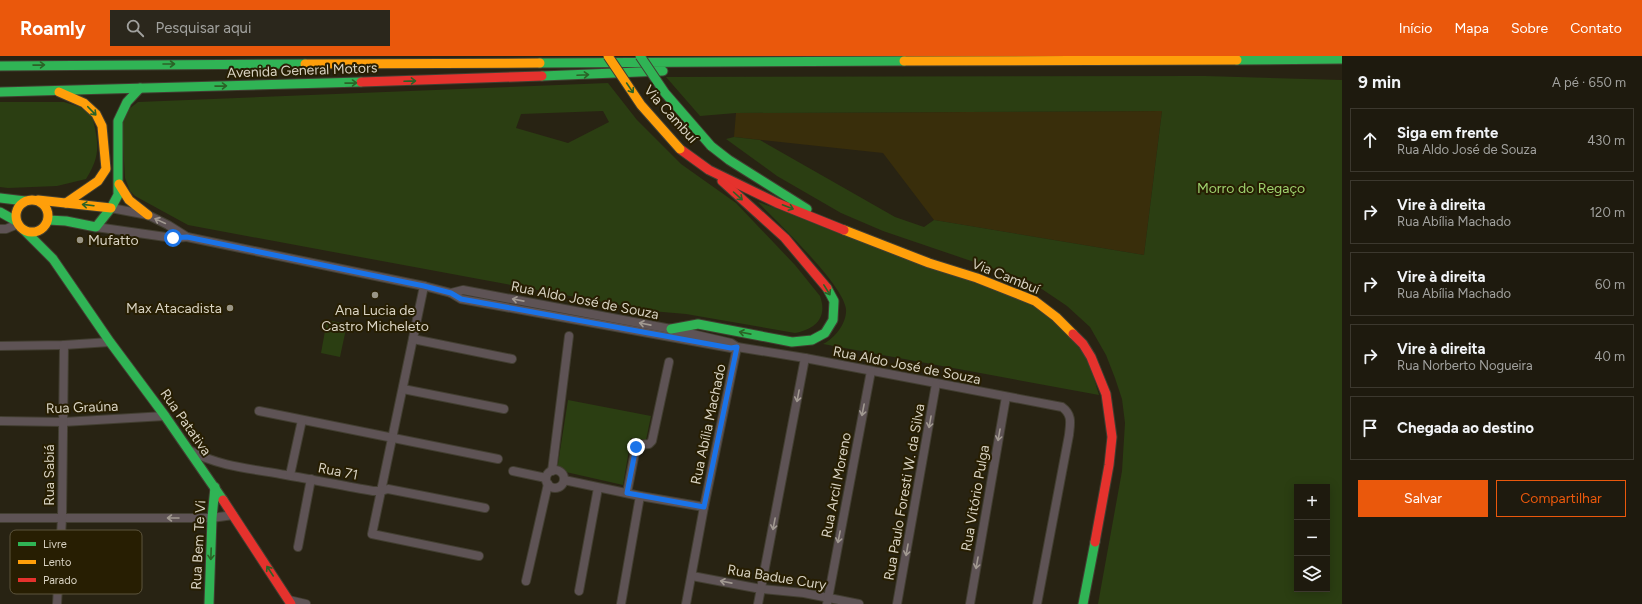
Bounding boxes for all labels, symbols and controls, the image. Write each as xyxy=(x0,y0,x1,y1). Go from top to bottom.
search box xyxy=(110,10,390,46)
text: Roamly xyxy=(20,17,86,40)
icon: search xyxy=(124,17,146,39)
text: Pesquisar aqui xyxy=(156,19,251,37)
text: Início xyxy=(1399,20,1432,37)
text: Mapa xyxy=(1454,20,1489,37)
text: Sobre xyxy=(1511,20,1548,37)
text: Contato xyxy=(1570,20,1622,37)
street label: Avenida General Motors xyxy=(226,59,378,82)
one-way arrow xyxy=(162,60,175,68)
one-way arrow xyxy=(32,61,45,69)
one-way arrow xyxy=(576,72,589,79)
text: 9 min xyxy=(1358,72,1401,92)
text: A pé · 650 m xyxy=(1552,75,1626,90)
one-way arrow xyxy=(403,77,416,85)
one-way arrow xyxy=(344,79,357,87)
one-way arrow xyxy=(214,82,227,90)
street label: Via Cambuí xyxy=(640,82,702,147)
one-way arrow xyxy=(626,83,634,94)
one-way arrow xyxy=(87,106,97,116)
text: Siga em frente xyxy=(1397,124,1498,142)
icon: ahead xyxy=(1359,129,1381,151)
text: 430 m xyxy=(1587,133,1625,148)
text: Rua Aldo José de Souza xyxy=(1397,142,1537,157)
park label: Morro do Regaço xyxy=(1197,180,1305,197)
one-way arrow xyxy=(733,191,743,200)
text: Vire à direita xyxy=(1397,196,1486,214)
icon: right xyxy=(1359,201,1381,223)
one-way arrow xyxy=(82,202,95,209)
one-way arrow xyxy=(781,204,793,212)
text: 120 m xyxy=(1590,205,1625,220)
text: Rua Abília Machado xyxy=(1397,214,1511,229)
one-way arrow xyxy=(155,217,167,224)
route start xyxy=(164,229,182,247)
place label: Mufatto xyxy=(88,232,139,249)
marker: Mufatto xyxy=(75,235,85,245)
street label: Via Cambuí xyxy=(969,255,1043,298)
text: Vire à direita xyxy=(1397,268,1486,286)
icon: right xyxy=(1359,273,1381,295)
text: 60 m xyxy=(1595,277,1625,292)
street label: Rua Aldo José de Souza xyxy=(509,278,660,323)
one-way arrow xyxy=(823,284,831,295)
text: Rua Abília Machado xyxy=(1397,286,1511,301)
marker: Ana Lucia de Castro Micheleto xyxy=(370,290,380,300)
one-way arrow xyxy=(511,296,524,304)
place label: Max Atacadista xyxy=(126,300,222,317)
place label: Ana Lucia de Castro Micheleto xyxy=(321,302,429,335)
marker: Max Atacadista xyxy=(225,303,235,313)
one-way arrow xyxy=(639,320,652,328)
one-way arrow xyxy=(738,328,751,336)
text: Vire à direita xyxy=(1397,340,1486,358)
street label: Rua Aldo José de Souza xyxy=(831,343,982,388)
icon: right xyxy=(1359,345,1381,367)
text: 40 m xyxy=(1594,349,1625,364)
text: Rua Norberto Nogueira xyxy=(1397,358,1533,373)
street label: Rua Abília Machado xyxy=(687,362,730,486)
street label: Rua Patativa xyxy=(156,386,215,459)
one-way arrow xyxy=(794,389,802,402)
street label: Rua Graúna xyxy=(46,398,119,417)
street label: Rua Paulo Foresti W. da Silva xyxy=(881,402,928,582)
one-way arrow xyxy=(859,403,867,416)
one-way arrow xyxy=(925,415,933,428)
icon: arrive xyxy=(1359,417,1381,439)
text: Chegada ao destino xyxy=(1397,419,1534,437)
one-way arrow xyxy=(995,428,1003,441)
street label: Rua Arcil Moreno xyxy=(818,431,855,539)
route end xyxy=(627,438,645,456)
street label: Rua Sabiá xyxy=(41,444,58,506)
street label: Rua Vitório Pulga xyxy=(958,444,993,552)
street label: Rua 71 xyxy=(316,459,359,484)
button: Salvar xyxy=(1358,480,1488,517)
button: Compartilhar xyxy=(1496,480,1626,517)
map controls xyxy=(1294,484,1330,592)
button: + xyxy=(1294,484,1330,520)
street label: Rua Bem Te Vi xyxy=(188,500,209,590)
one-way arrow xyxy=(167,514,180,522)
one-way arrow xyxy=(769,517,777,530)
button: − xyxy=(1294,520,1330,556)
legend xyxy=(10,530,142,594)
one-way arrow xyxy=(835,530,843,543)
text: Livre xyxy=(43,538,67,551)
one-way arrow xyxy=(903,543,911,556)
one-way arrow xyxy=(207,547,215,560)
text: Lento xyxy=(43,556,71,569)
one-way arrow xyxy=(973,556,981,569)
button: layers xyxy=(1294,556,1330,592)
street label: Rua Badue Cury xyxy=(726,561,828,594)
one-way arrow xyxy=(266,566,274,577)
text: Parado xyxy=(43,574,77,587)
one-way arrow xyxy=(720,578,733,586)

